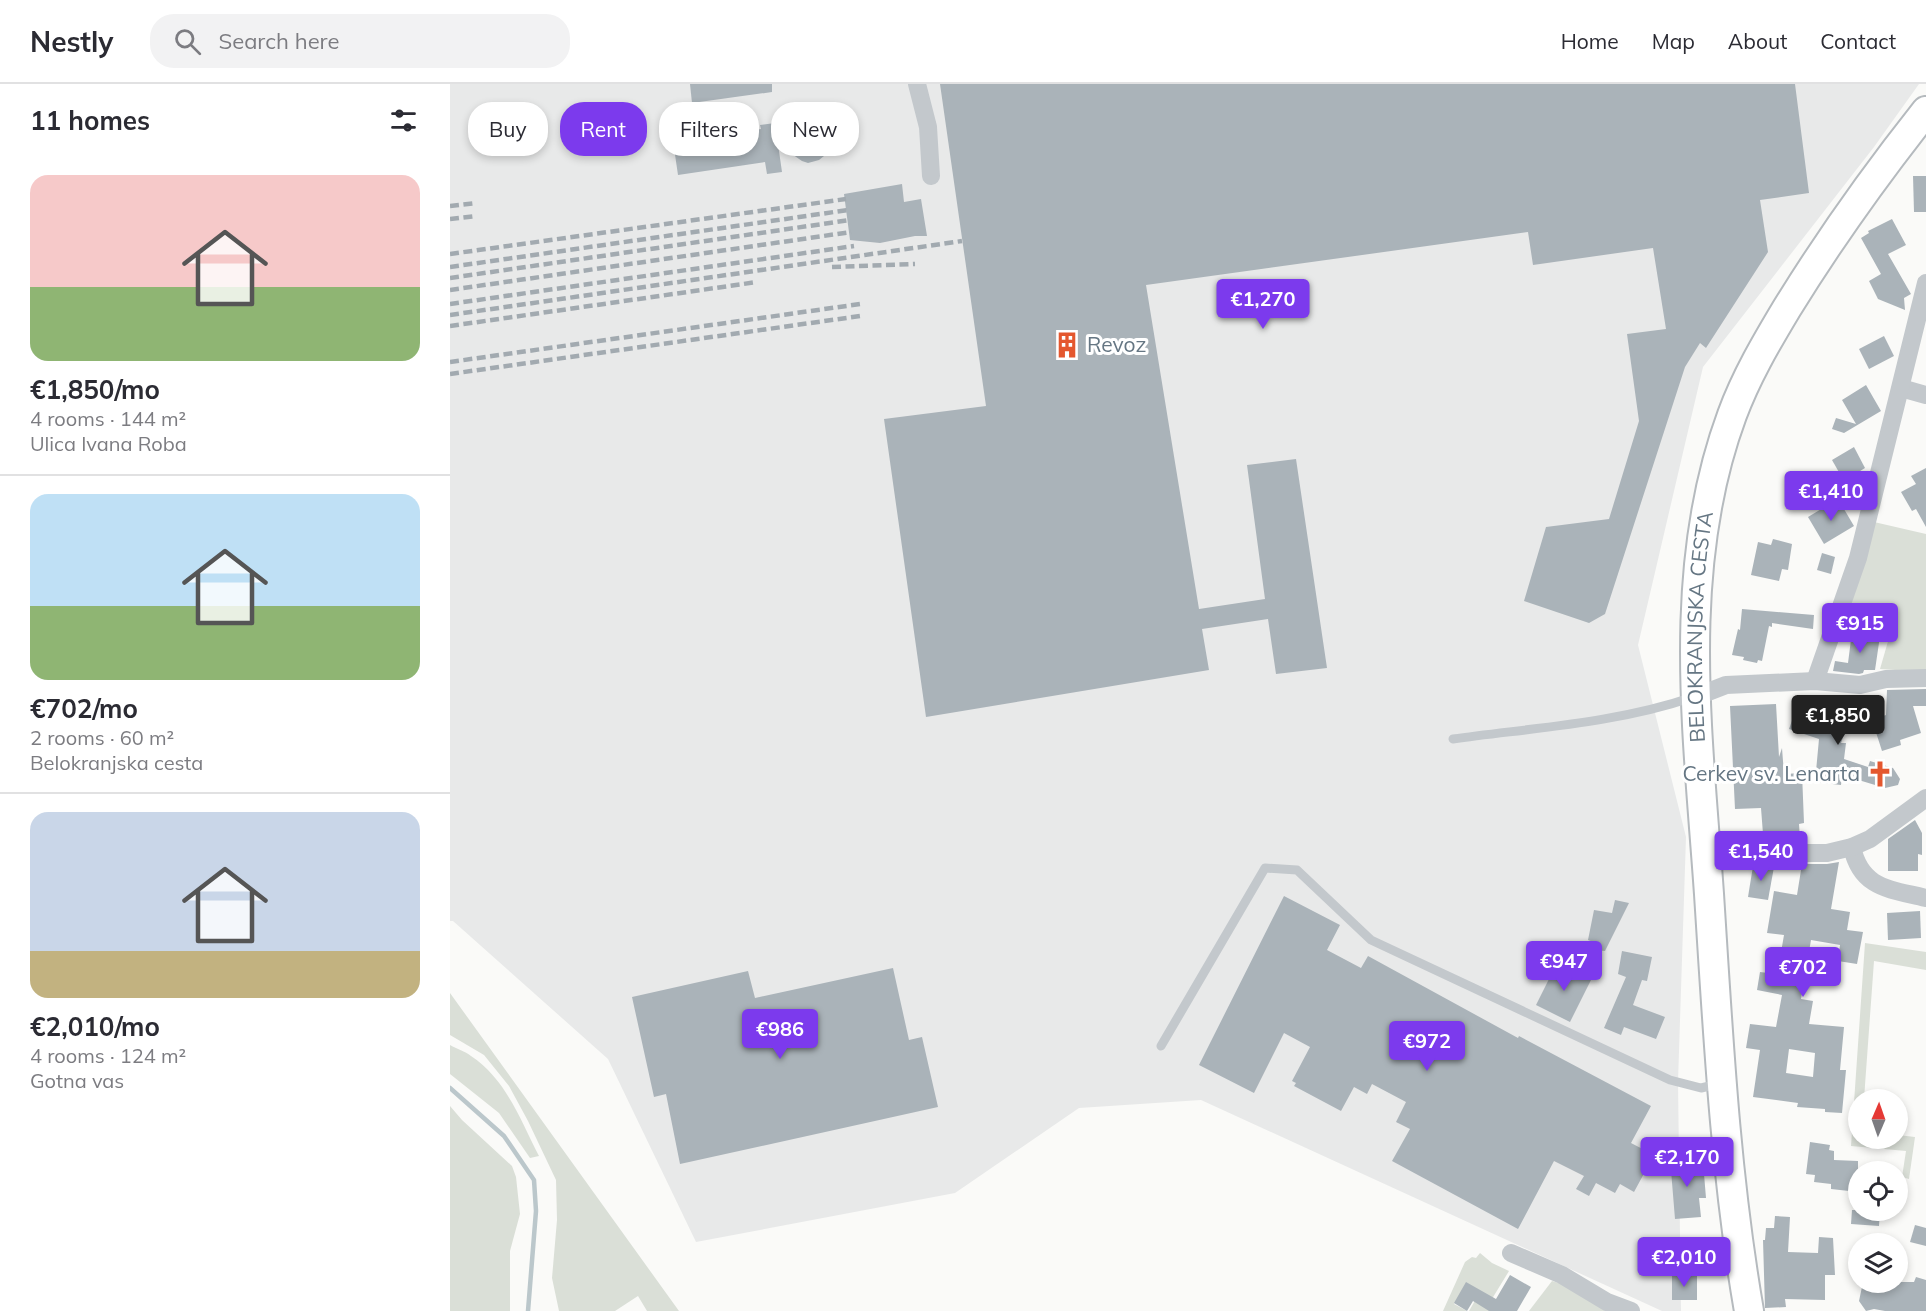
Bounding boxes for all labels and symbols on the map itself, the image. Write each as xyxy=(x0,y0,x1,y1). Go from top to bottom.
pin: €1,270 xyxy=(1214,279,1312,330)
building icon: Revoz xyxy=(1052,330,1082,360)
place label: Revoz xyxy=(1087,331,1146,357)
pin: €1,410 xyxy=(1782,471,1880,522)
street label: BELOKRANJSKA CESTA xyxy=(1681,508,1718,743)
pin: €915 xyxy=(1824,603,1896,654)
pin: €1,850 xyxy=(1789,695,1887,746)
church icon: Cerkev sv. Lenarta xyxy=(1865,759,1895,789)
place label: Cerkev sv. Lenarta xyxy=(1682,760,1860,786)
pin: €1,540 xyxy=(1712,831,1810,882)
pin: €947 xyxy=(1528,941,1600,992)
pin: €702 xyxy=(1767,947,1839,998)
pin: €986 xyxy=(744,1009,816,1060)
pin: €972 xyxy=(1391,1021,1463,1072)
north arrow xyxy=(1848,1089,1908,1149)
pin: €2,170 xyxy=(1638,1137,1736,1188)
pin: €2,010 xyxy=(1635,1237,1733,1288)

